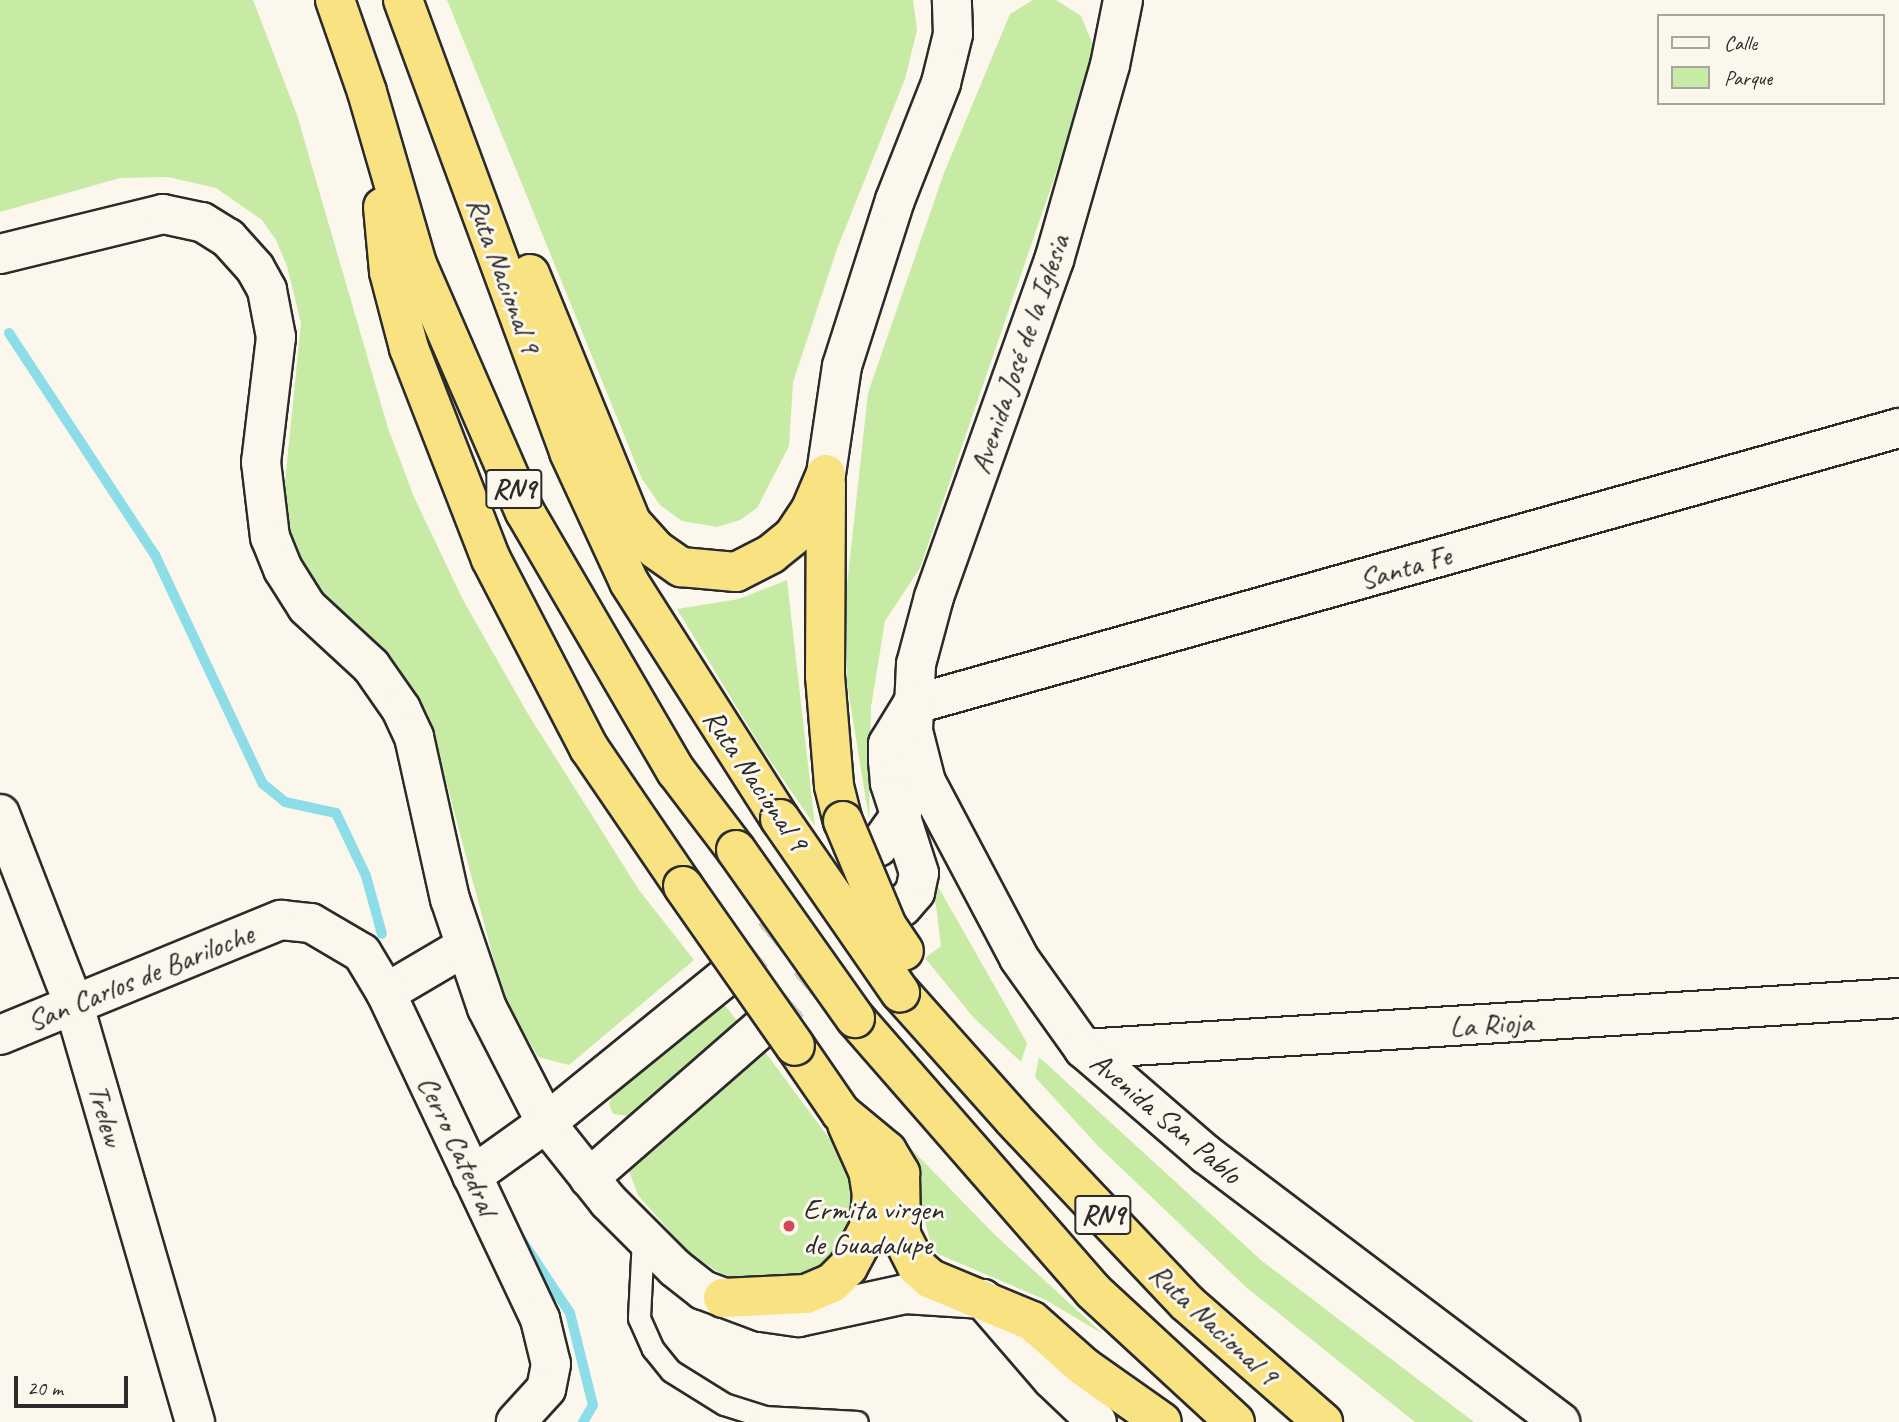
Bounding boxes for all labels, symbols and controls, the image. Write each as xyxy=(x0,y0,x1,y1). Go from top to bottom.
legend xyxy=(1658,14,1885,105)
text: Calle xyxy=(1724,30,1757,56)
text: Parque xyxy=(1724,65,1772,91)
street label: Ruta Nacional 9 xyxy=(459,191,549,359)
street label: Avenida José de la Iglesia xyxy=(961,229,1077,479)
road number: RN9 xyxy=(484,464,544,514)
street label: Santa Fe xyxy=(1355,537,1455,597)
street label: Ruta Nacional 9 xyxy=(695,701,817,859)
street label: San Carlos de Bariloche xyxy=(20,915,260,1039)
street label: La Rioja xyxy=(1448,1003,1534,1045)
street label: Avenida San Pablo xyxy=(1083,1044,1249,1192)
street label: Cerro Catedral xyxy=(410,1069,506,1221)
street label: Trelew xyxy=(80,1080,132,1150)
road number: RN9 xyxy=(1073,1190,1133,1240)
place label: Ermita virgen de Guadalupe xyxy=(803,1191,943,1262)
marker: Ermita virgen de Guadalupe xyxy=(781,1218,797,1234)
street label: Ruta Nacional 9 xyxy=(1141,1254,1287,1394)
scale bar xyxy=(18,1362,131,1406)
text: 20 m xyxy=(27,1375,63,1401)

